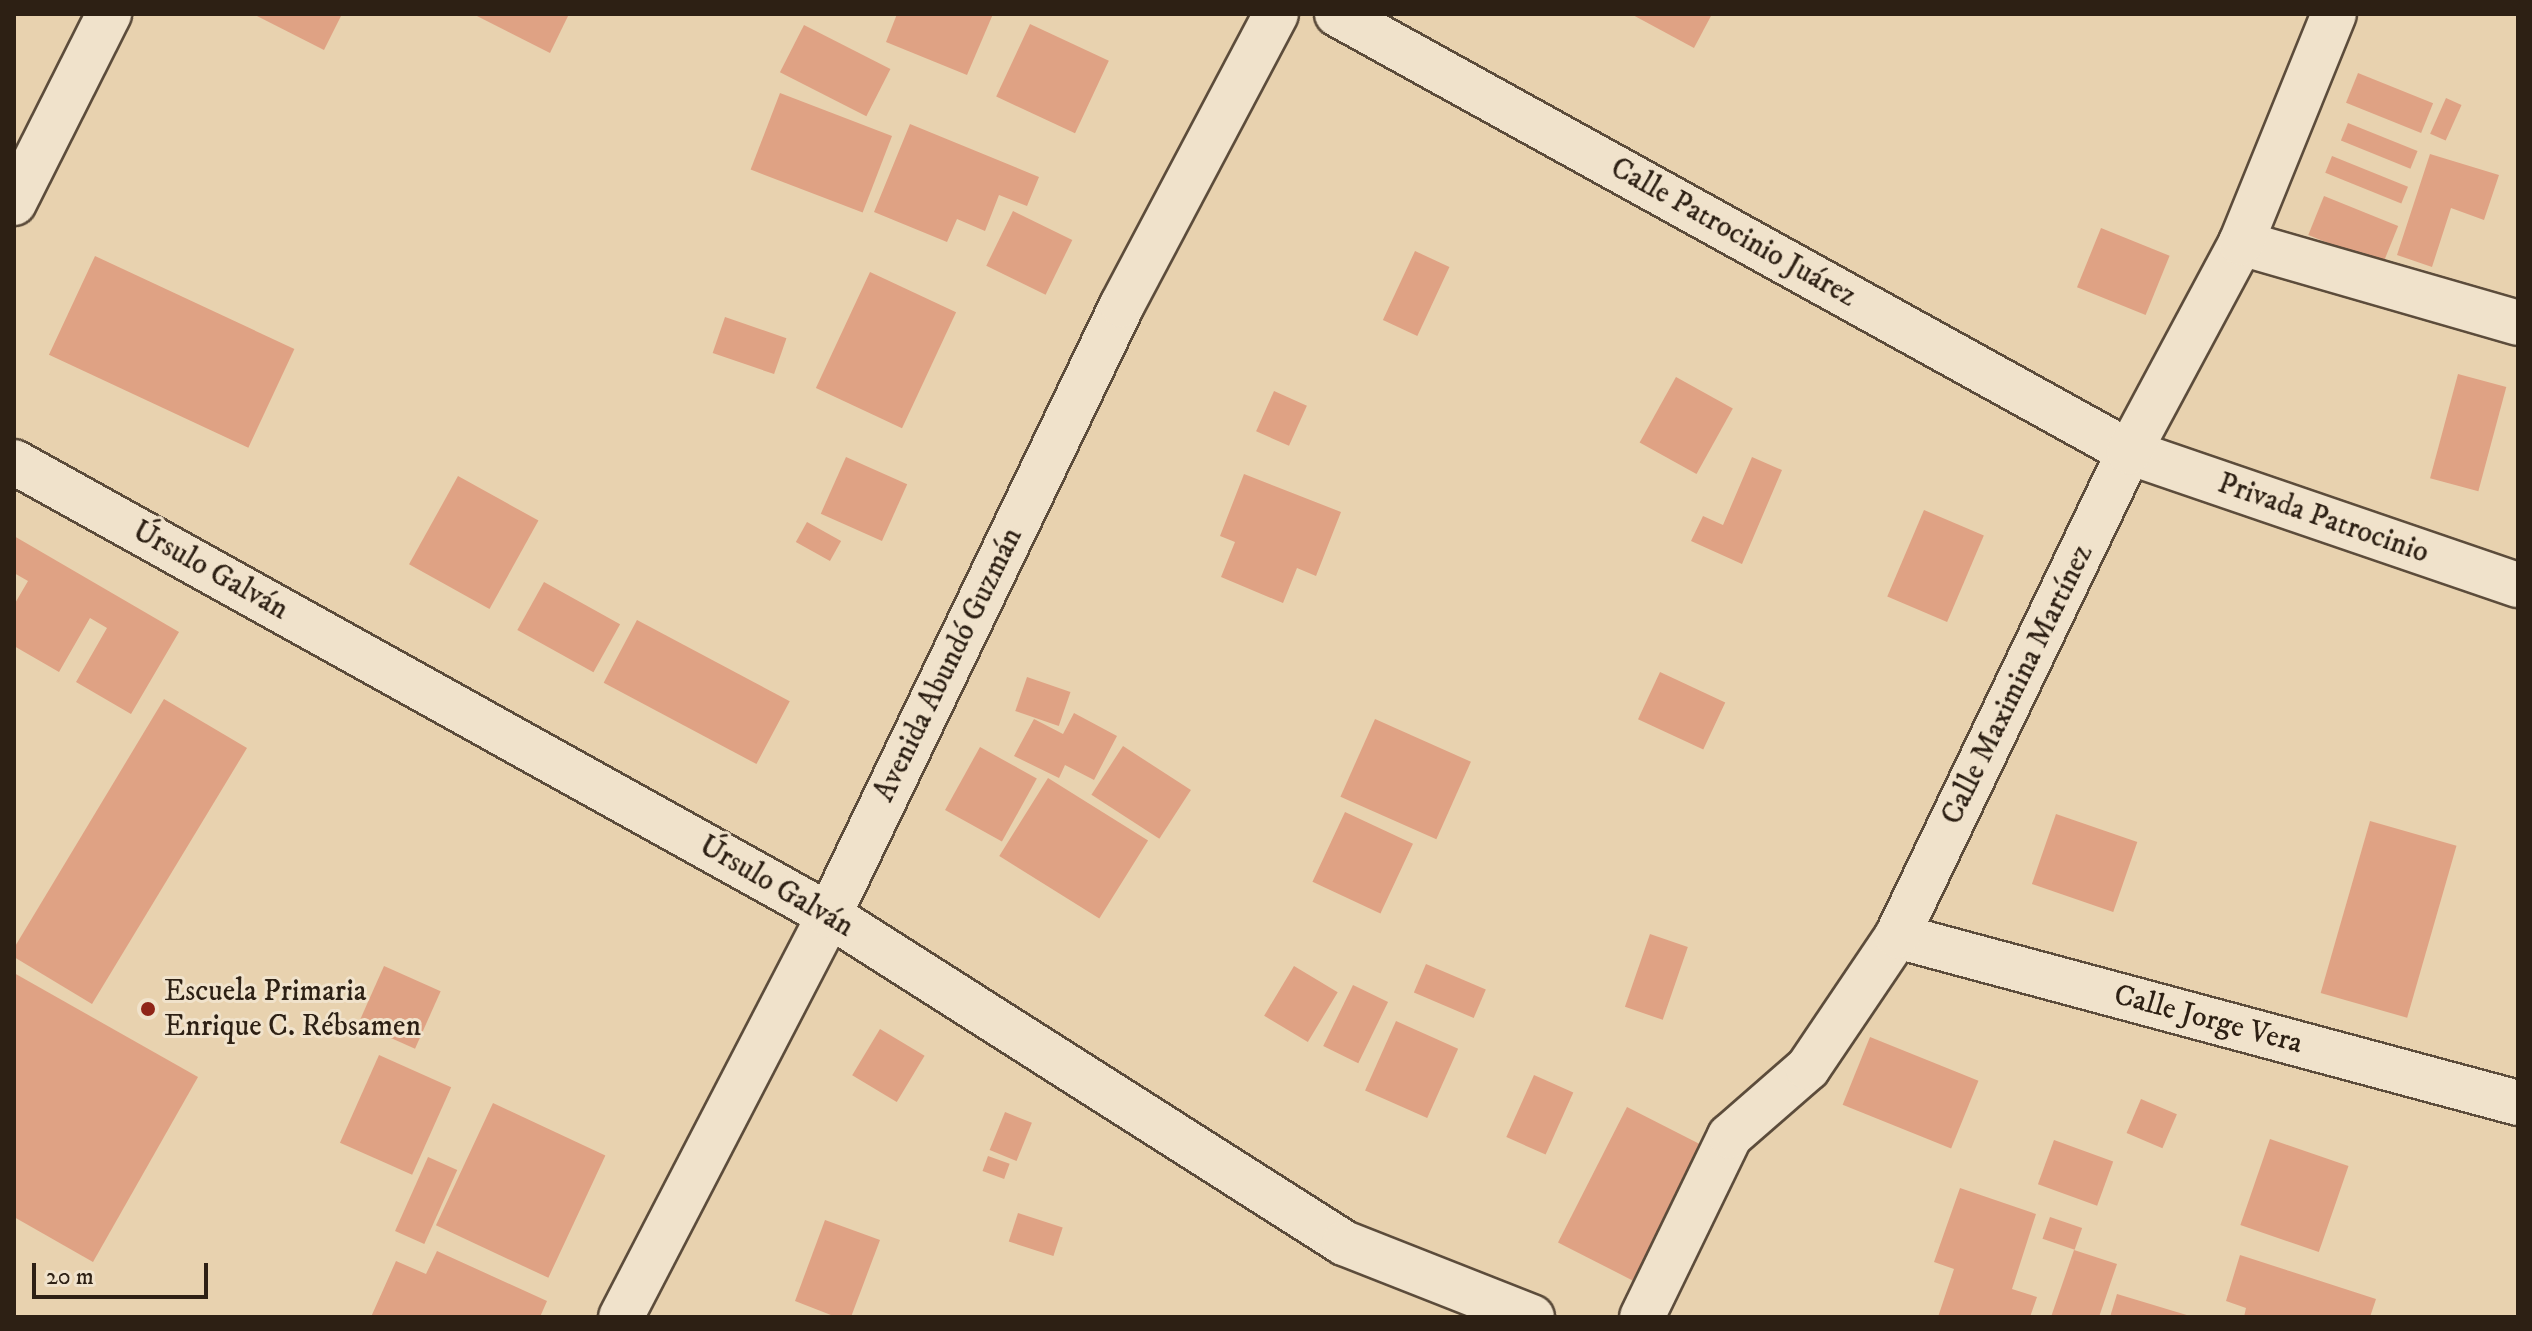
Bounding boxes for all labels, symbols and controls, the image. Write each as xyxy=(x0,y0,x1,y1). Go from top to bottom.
street label: Calle Patrocinio Juárez xyxy=(1604,151,1862,315)
street label: Privada Patrocinio xyxy=(2213,466,2433,572)
street label: Úrsulo Galván xyxy=(126,514,294,628)
street label: Avenida Abundó Guzmán xyxy=(867,522,1031,808)
street label: Calle Maximina Martínez xyxy=(1935,539,2101,831)
street label: Úrsulo Galván xyxy=(692,828,860,946)
place label: Escuela Primaria Enrique C. Rébsamen xyxy=(164,974,421,1044)
street label: Calle Jorge Vera xyxy=(2110,978,2306,1062)
marker: Escuela Primaria Enrique C. Rébsamen xyxy=(139,1000,157,1018)
scale bar xyxy=(36,1247,212,1297)
text: 20 m xyxy=(46,1262,94,1292)

